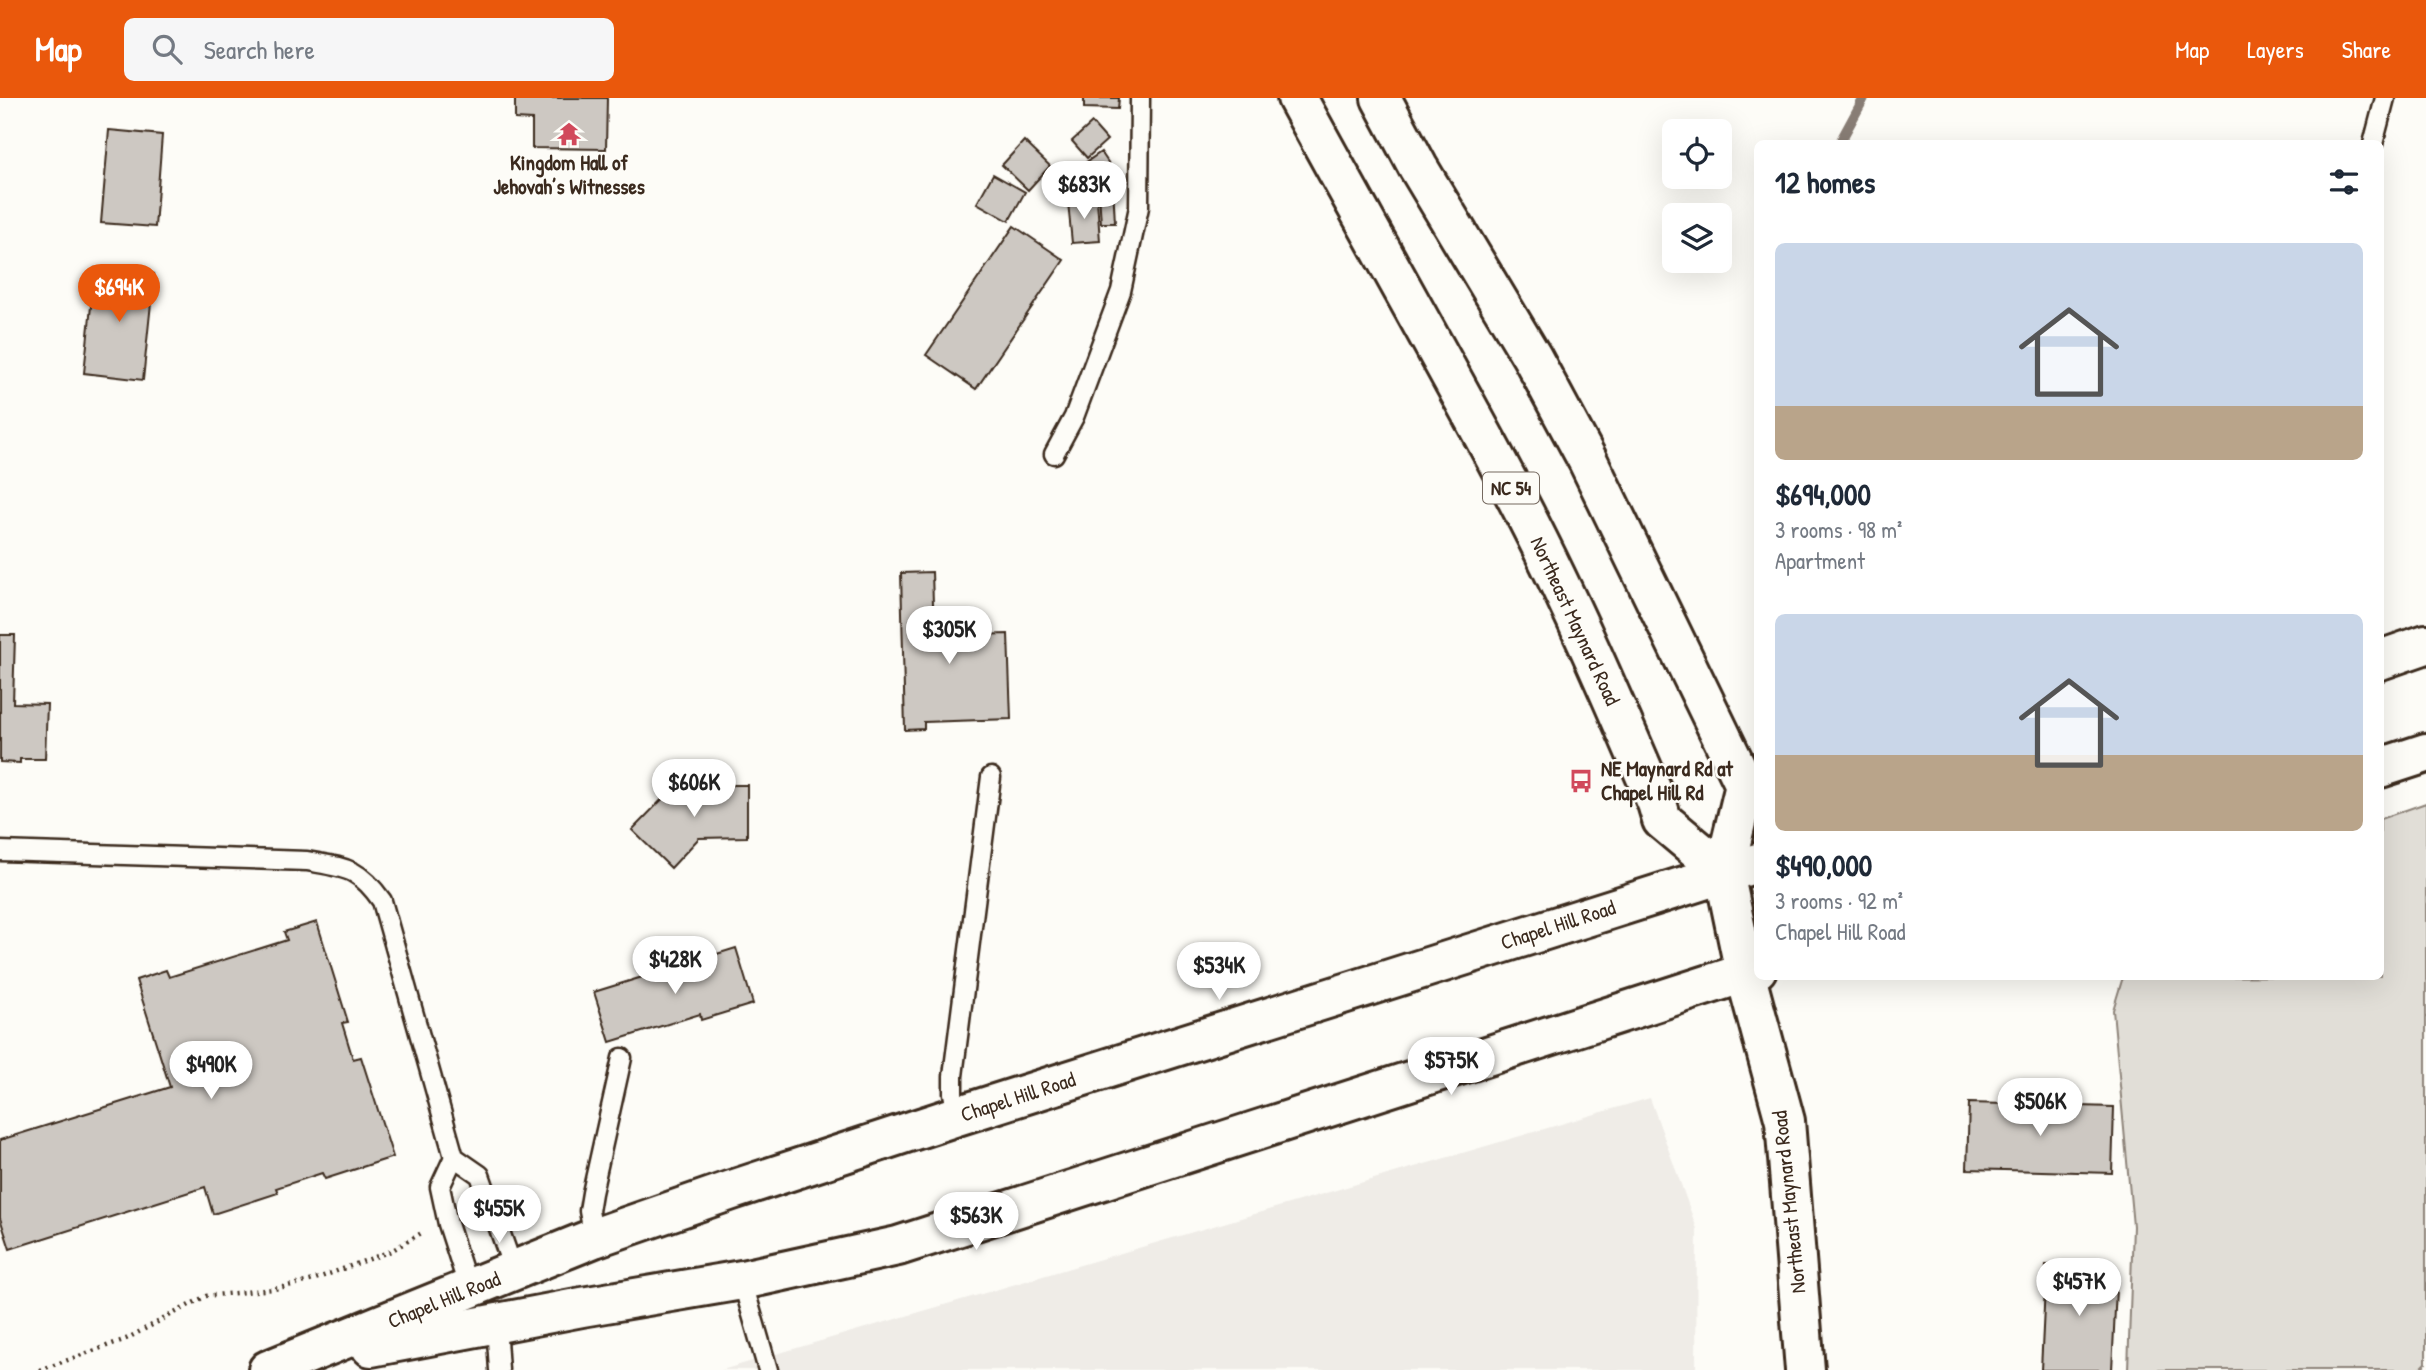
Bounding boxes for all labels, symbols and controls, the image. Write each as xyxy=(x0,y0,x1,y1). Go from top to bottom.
search box xyxy=(124,18,614,81)
text: Map xyxy=(35,27,82,71)
icon: search xyxy=(148,30,186,68)
text: Search here xyxy=(204,32,315,67)
text: Map xyxy=(2175,33,2209,65)
text: Layers xyxy=(2247,33,2304,65)
text: Share xyxy=(2342,33,2391,65)
map controls xyxy=(1662,119,1732,273)
button: locate xyxy=(1662,119,1732,189)
temple icon: Kingdom Hall of Jehovah’s Witnesses xyxy=(555,120,583,148)
place label: Kingdom Hall of Jehovah’s Witnesses xyxy=(493,148,645,201)
pin: $683K xyxy=(1035,162,1133,221)
text: 12 homes xyxy=(1775,162,1875,202)
icon: filters xyxy=(2325,163,2363,201)
text: $683K xyxy=(1057,168,1111,199)
button: layers xyxy=(1662,203,1732,273)
pin: $694K xyxy=(70,264,168,324)
text: $694K xyxy=(94,271,144,302)
icon: home xyxy=(2006,289,2132,415)
road number: NC 54 xyxy=(1483,472,1539,504)
text: $694,000 xyxy=(1775,474,1871,514)
text: 3 rooms · 98 m² xyxy=(1775,514,1902,545)
street label: Northeast Maynard Road xyxy=(1524,532,1627,710)
text: Apartment xyxy=(1775,545,1865,576)
pin: $305K xyxy=(900,606,998,666)
text: $305K xyxy=(922,613,976,644)
icon: home xyxy=(2006,660,2132,786)
place label: NE Maynard Rd at Chapel Hill Rd xyxy=(1601,754,1734,808)
pin: $606K xyxy=(645,760,743,819)
text: $606K xyxy=(668,766,720,797)
bus stop icon: NE Maynard Rd at Chapel Hill Rd xyxy=(1567,767,1595,795)
text: $490,000 xyxy=(1775,845,1872,885)
text: 3 rooms · 92 m² xyxy=(1775,885,1903,916)
street label: Chapel Hill Road xyxy=(1497,892,1619,957)
text: Chapel Hill Road xyxy=(1775,916,1906,947)
pin: $428K xyxy=(626,936,724,996)
pin: $534K xyxy=(1170,942,1268,1002)
text: $428K xyxy=(648,943,702,974)
text: $534K xyxy=(1193,949,1245,980)
pin: $575K xyxy=(1402,1038,1500,1097)
pin: $490K xyxy=(162,1042,260,1101)
text: $575K xyxy=(1424,1044,1478,1075)
text: $490K xyxy=(185,1048,237,1079)
street label: Chapel Hill Road xyxy=(957,1064,1079,1129)
pin: $506K xyxy=(1991,1079,2089,1138)
text: $506K xyxy=(2014,1085,2066,1116)
street label: Northeast Maynard Road xyxy=(1764,1109,1813,1295)
pin: $455K xyxy=(450,1186,548,1245)
text: $455K xyxy=(473,1192,525,1223)
pin: $563K xyxy=(927,1192,1025,1252)
text: $563K xyxy=(950,1199,1002,1230)
pin: $457K xyxy=(2030,1258,2128,1318)
street label: Chapel Hill Road xyxy=(383,1264,504,1335)
text: $457K xyxy=(2052,1265,2106,1296)

